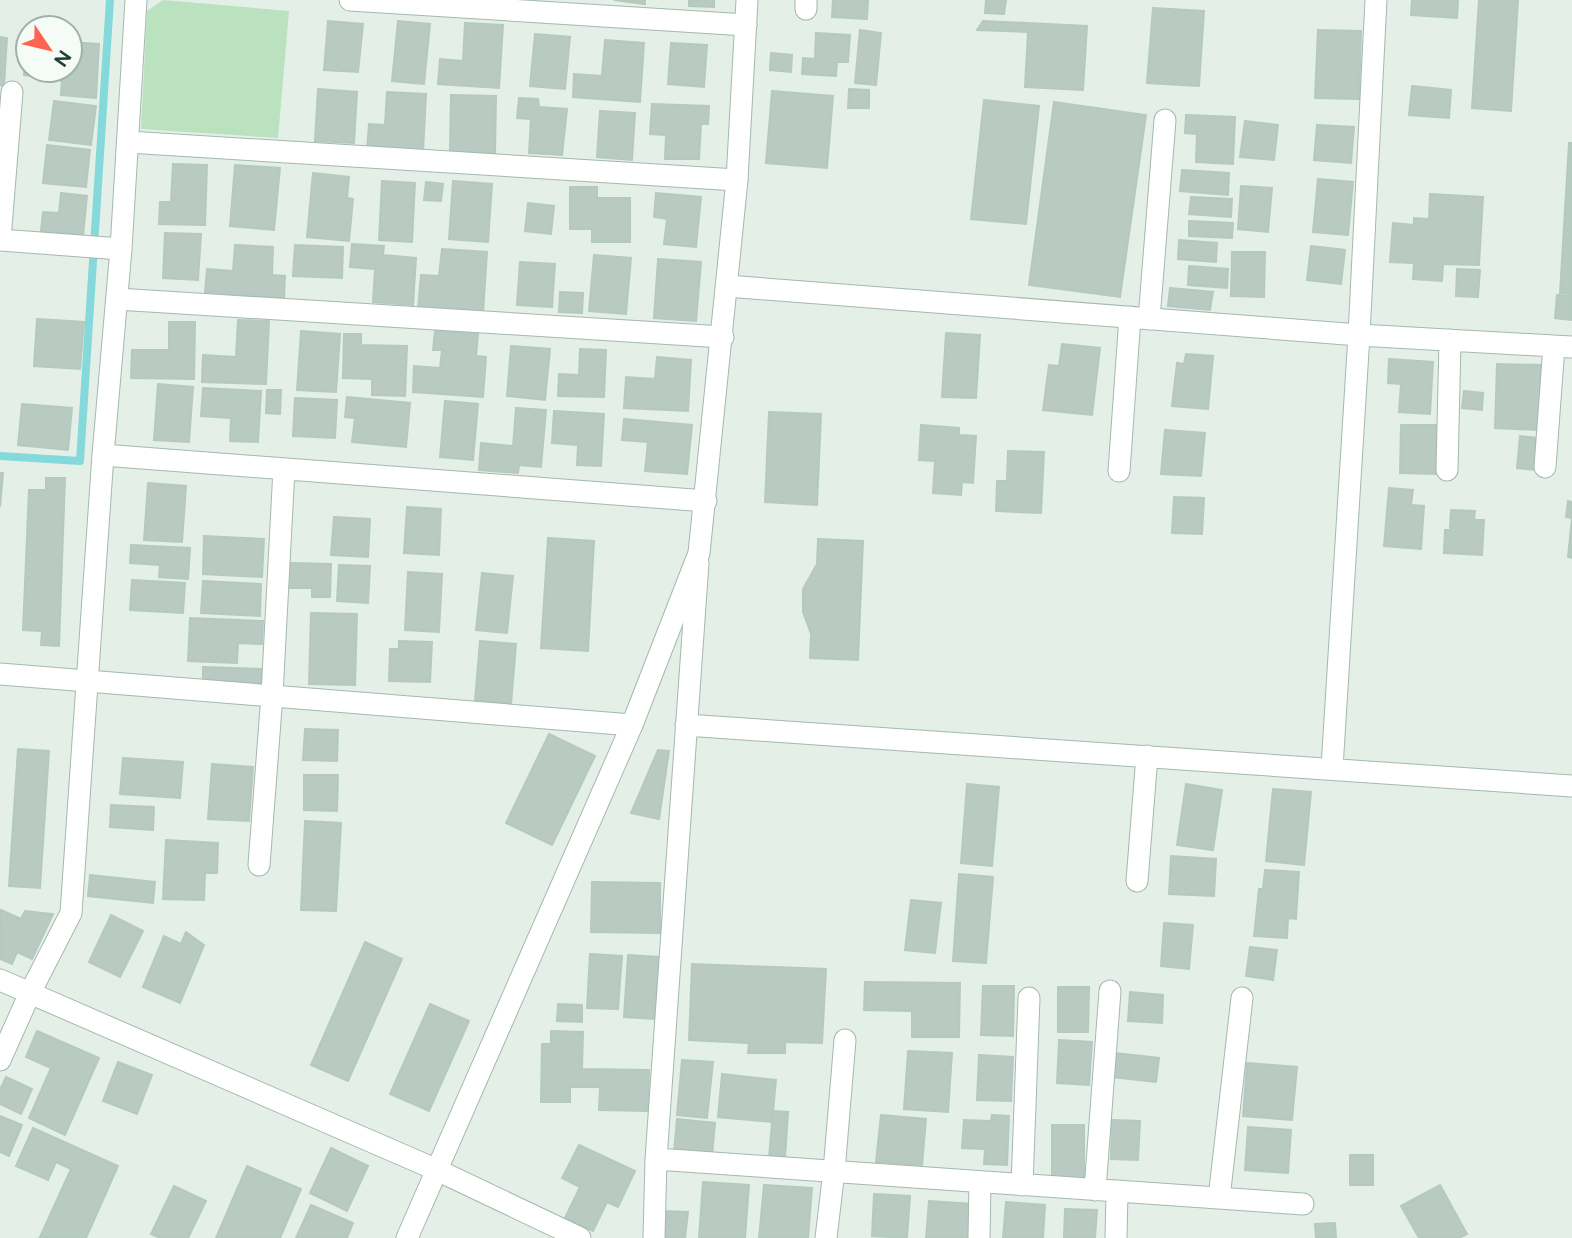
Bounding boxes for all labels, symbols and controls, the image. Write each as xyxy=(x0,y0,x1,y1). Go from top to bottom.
north arrow xyxy=(14,14,84,84)
text: N xyxy=(49,46,76,71)

